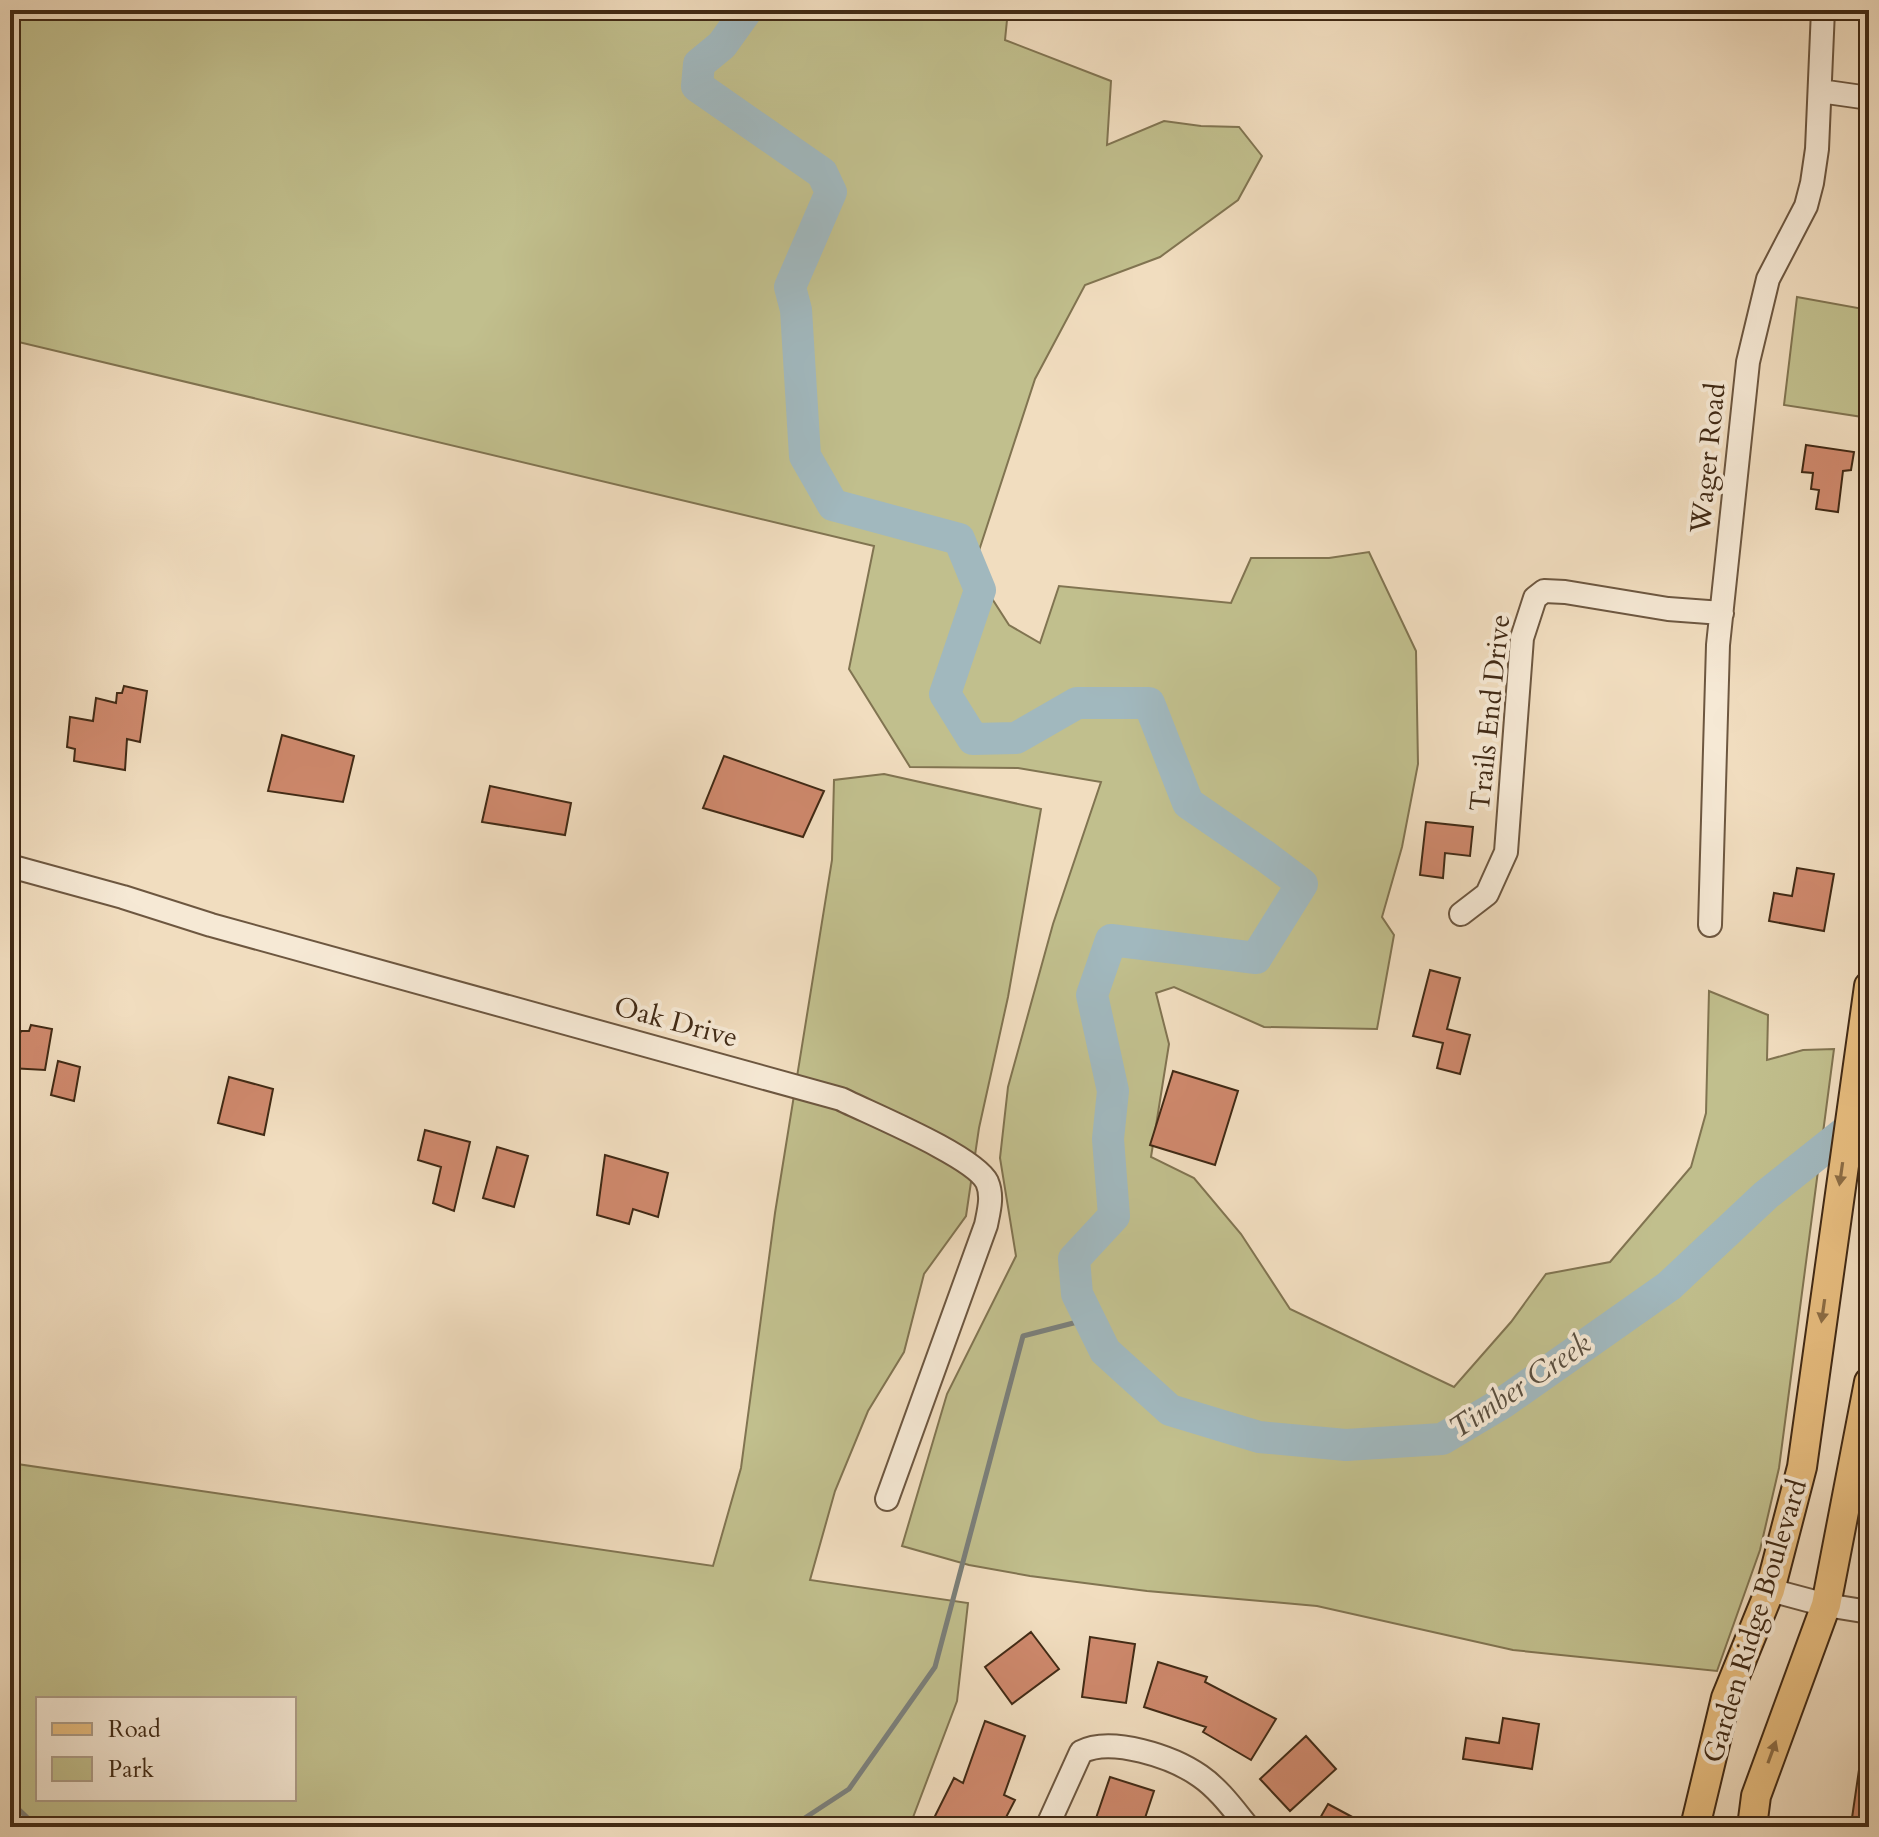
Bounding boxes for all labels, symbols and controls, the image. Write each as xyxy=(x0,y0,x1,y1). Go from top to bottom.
street label: Wager Road xyxy=(1681,381,1735,536)
street label: Trails End Drive xyxy=(1461,613,1519,813)
street label: Oak Drive xyxy=(610,987,742,1057)
one-way arrow xyxy=(1834,1162,1847,1187)
one-way arrow xyxy=(1816,1299,1829,1324)
water label: Timber Creek xyxy=(1441,1323,1599,1448)
street label: Garden Ridge Boulevard xyxy=(1694,1475,1816,1767)
legend xyxy=(36,1697,296,1801)
text: Road xyxy=(108,1713,161,1746)
one-way arrow xyxy=(1766,1740,1779,1764)
text: Park xyxy=(108,1753,154,1786)

